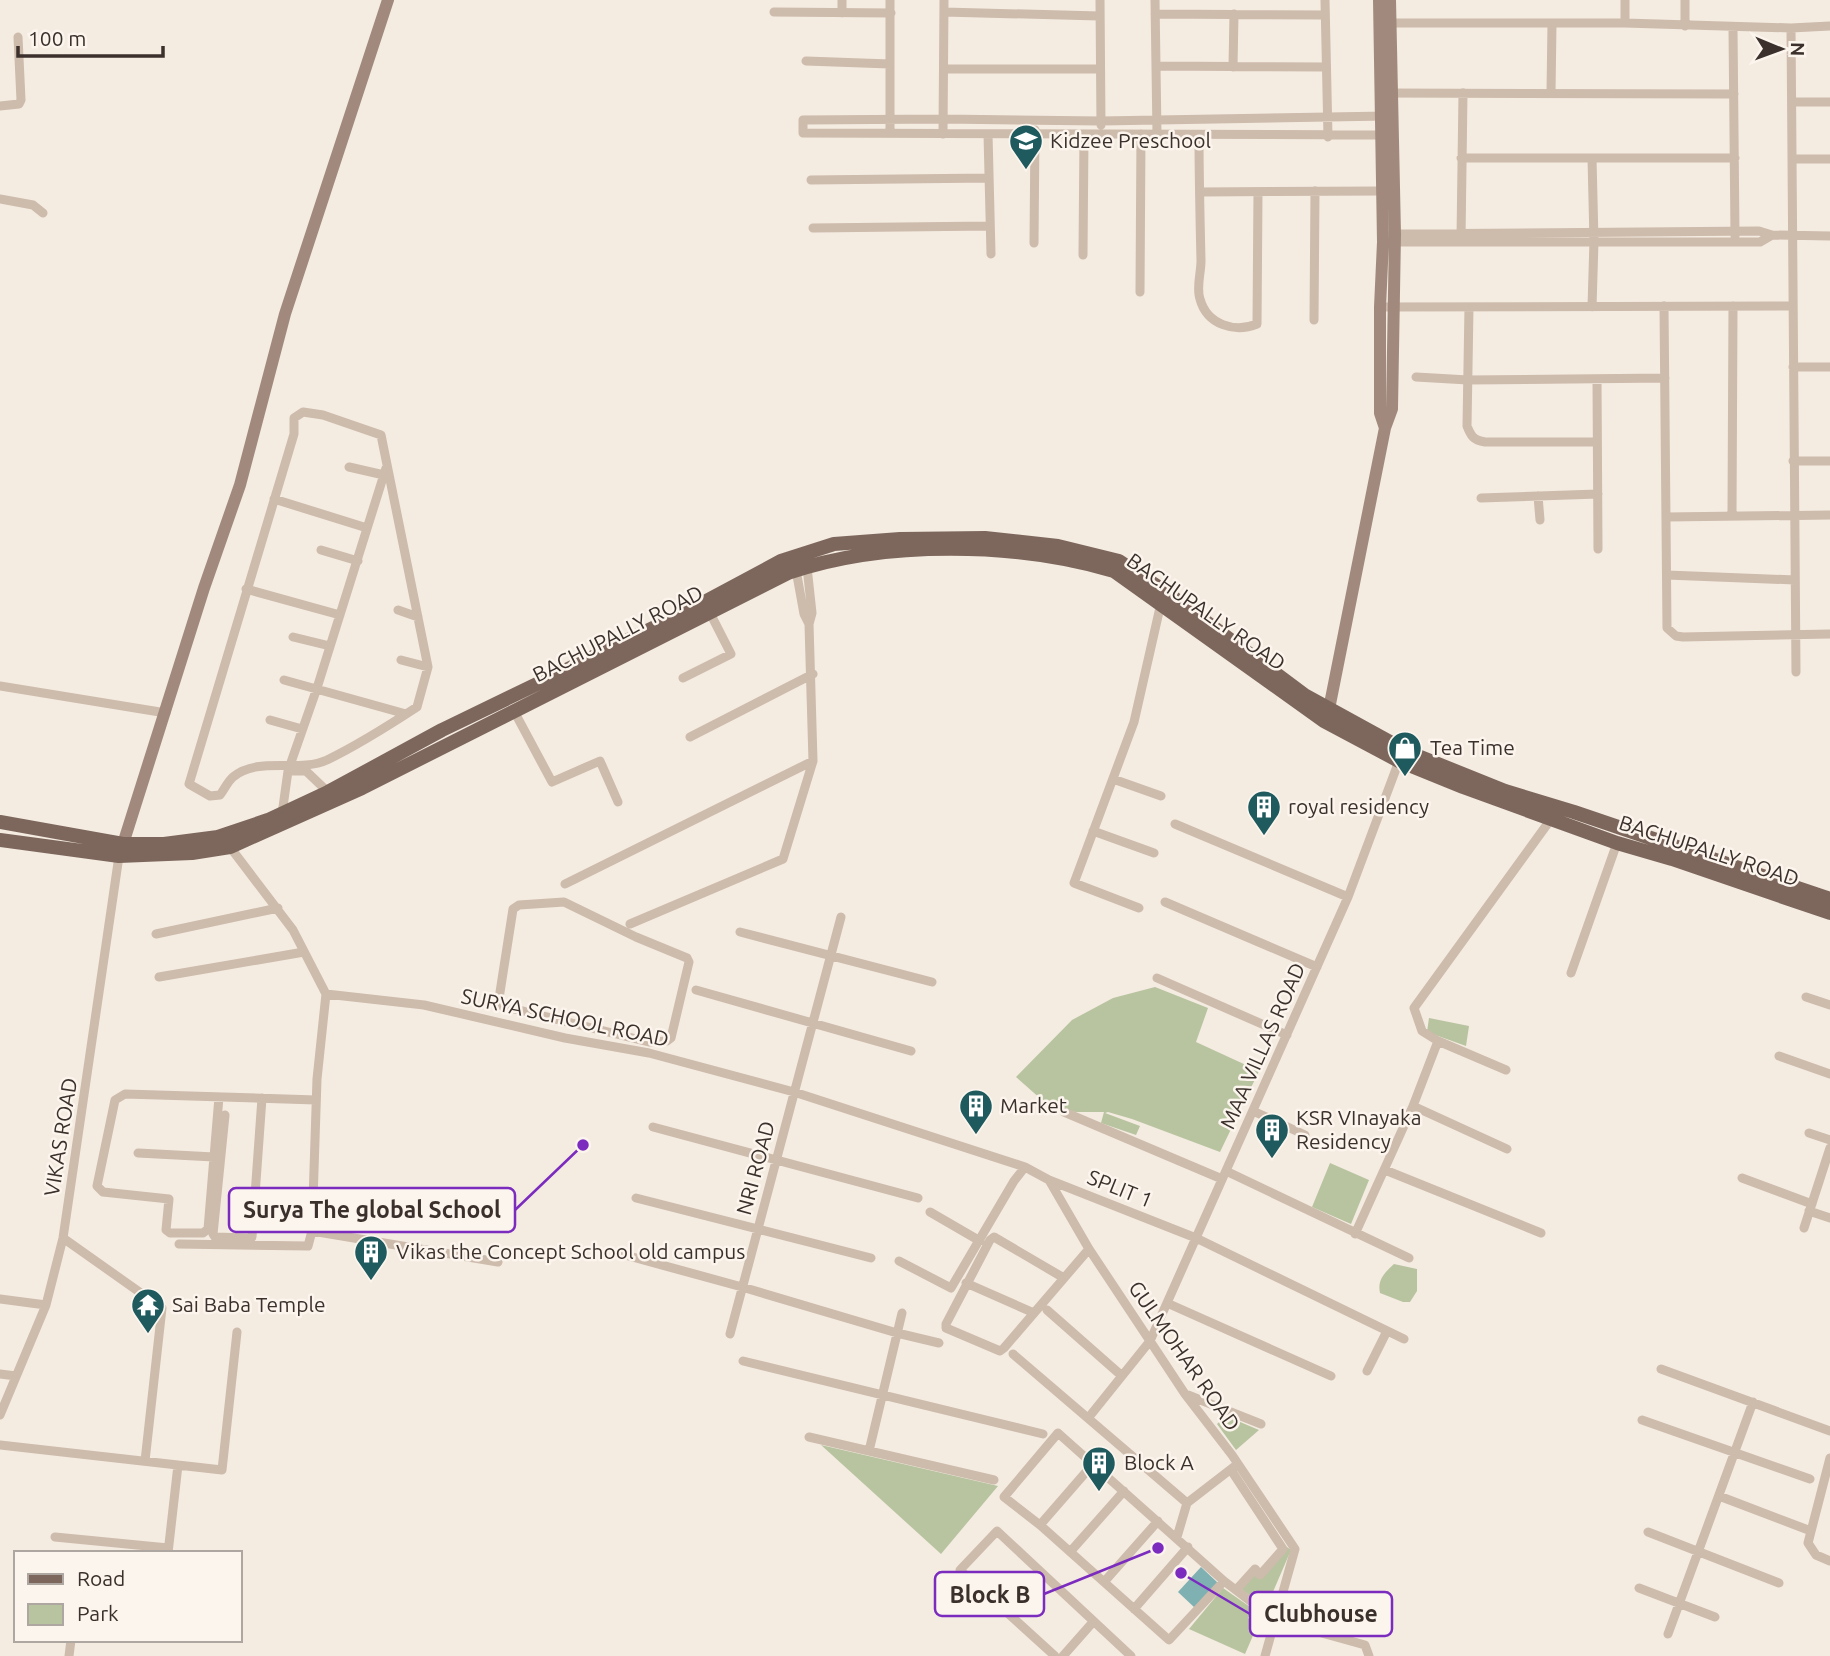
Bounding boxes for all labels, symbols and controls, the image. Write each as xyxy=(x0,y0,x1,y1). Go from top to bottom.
scale bar xyxy=(18,14,163,58)
north arrow xyxy=(1746,14,1816,84)
text: 100 m xyxy=(28,26,86,50)
text: N xyxy=(1787,42,1809,57)
school or university icon: Kidzee Preschool xyxy=(1007,122,1045,171)
place label: Kidzee Preschool xyxy=(1050,128,1211,152)
street label: BACHUPALLY ROAD xyxy=(1123,548,1290,675)
street label: BACHUPALLY ROAD xyxy=(528,580,707,686)
shop icon: Tea Time xyxy=(1386,729,1424,778)
place label: Tea Time xyxy=(1430,735,1515,759)
building icon: royal residency xyxy=(1245,788,1283,837)
place label: royal residency xyxy=(1288,794,1429,818)
street label: BACHUPALLY ROAD xyxy=(1616,810,1802,890)
street label: MAA VILLAS ROAD xyxy=(1215,959,1309,1132)
street label: SURYA SCHOOL ROAD xyxy=(459,983,671,1051)
street label: VIKAS ROAD xyxy=(39,1076,81,1198)
building icon: Market xyxy=(957,1087,995,1136)
place label: Market xyxy=(1000,1093,1067,1117)
place label: KSR VInayaka Residency xyxy=(1296,1105,1421,1153)
building icon: KSR VInayaka Residency xyxy=(1253,1111,1291,1160)
street label: NRI ROAD xyxy=(731,1118,779,1217)
street label: SPLIT 1 xyxy=(1084,1164,1156,1212)
callout: Surya The global School xyxy=(229,1188,515,1232)
text: Surya The global School xyxy=(243,1197,501,1222)
building icon: Vikas the Concept School old campus xyxy=(352,1233,390,1282)
place label: Vikas the Concept School old campus xyxy=(396,1239,745,1263)
street label: GULMOHAR ROAD xyxy=(1124,1276,1246,1435)
temple icon: Sai Baba Temple xyxy=(129,1286,167,1335)
place label: Sai Baba Temple xyxy=(172,1292,326,1316)
building icon: Block A xyxy=(1080,1444,1118,1493)
place label: Block A xyxy=(1124,1450,1194,1474)
legend xyxy=(14,1551,242,1642)
text: Road xyxy=(77,1566,125,1590)
callout: Block B xyxy=(935,1572,1044,1616)
text: Block B xyxy=(950,1582,1030,1607)
callout: Clubhouse xyxy=(1250,1592,1392,1636)
text: Park xyxy=(77,1601,119,1625)
text: Clubhouse xyxy=(1264,1601,1378,1626)

